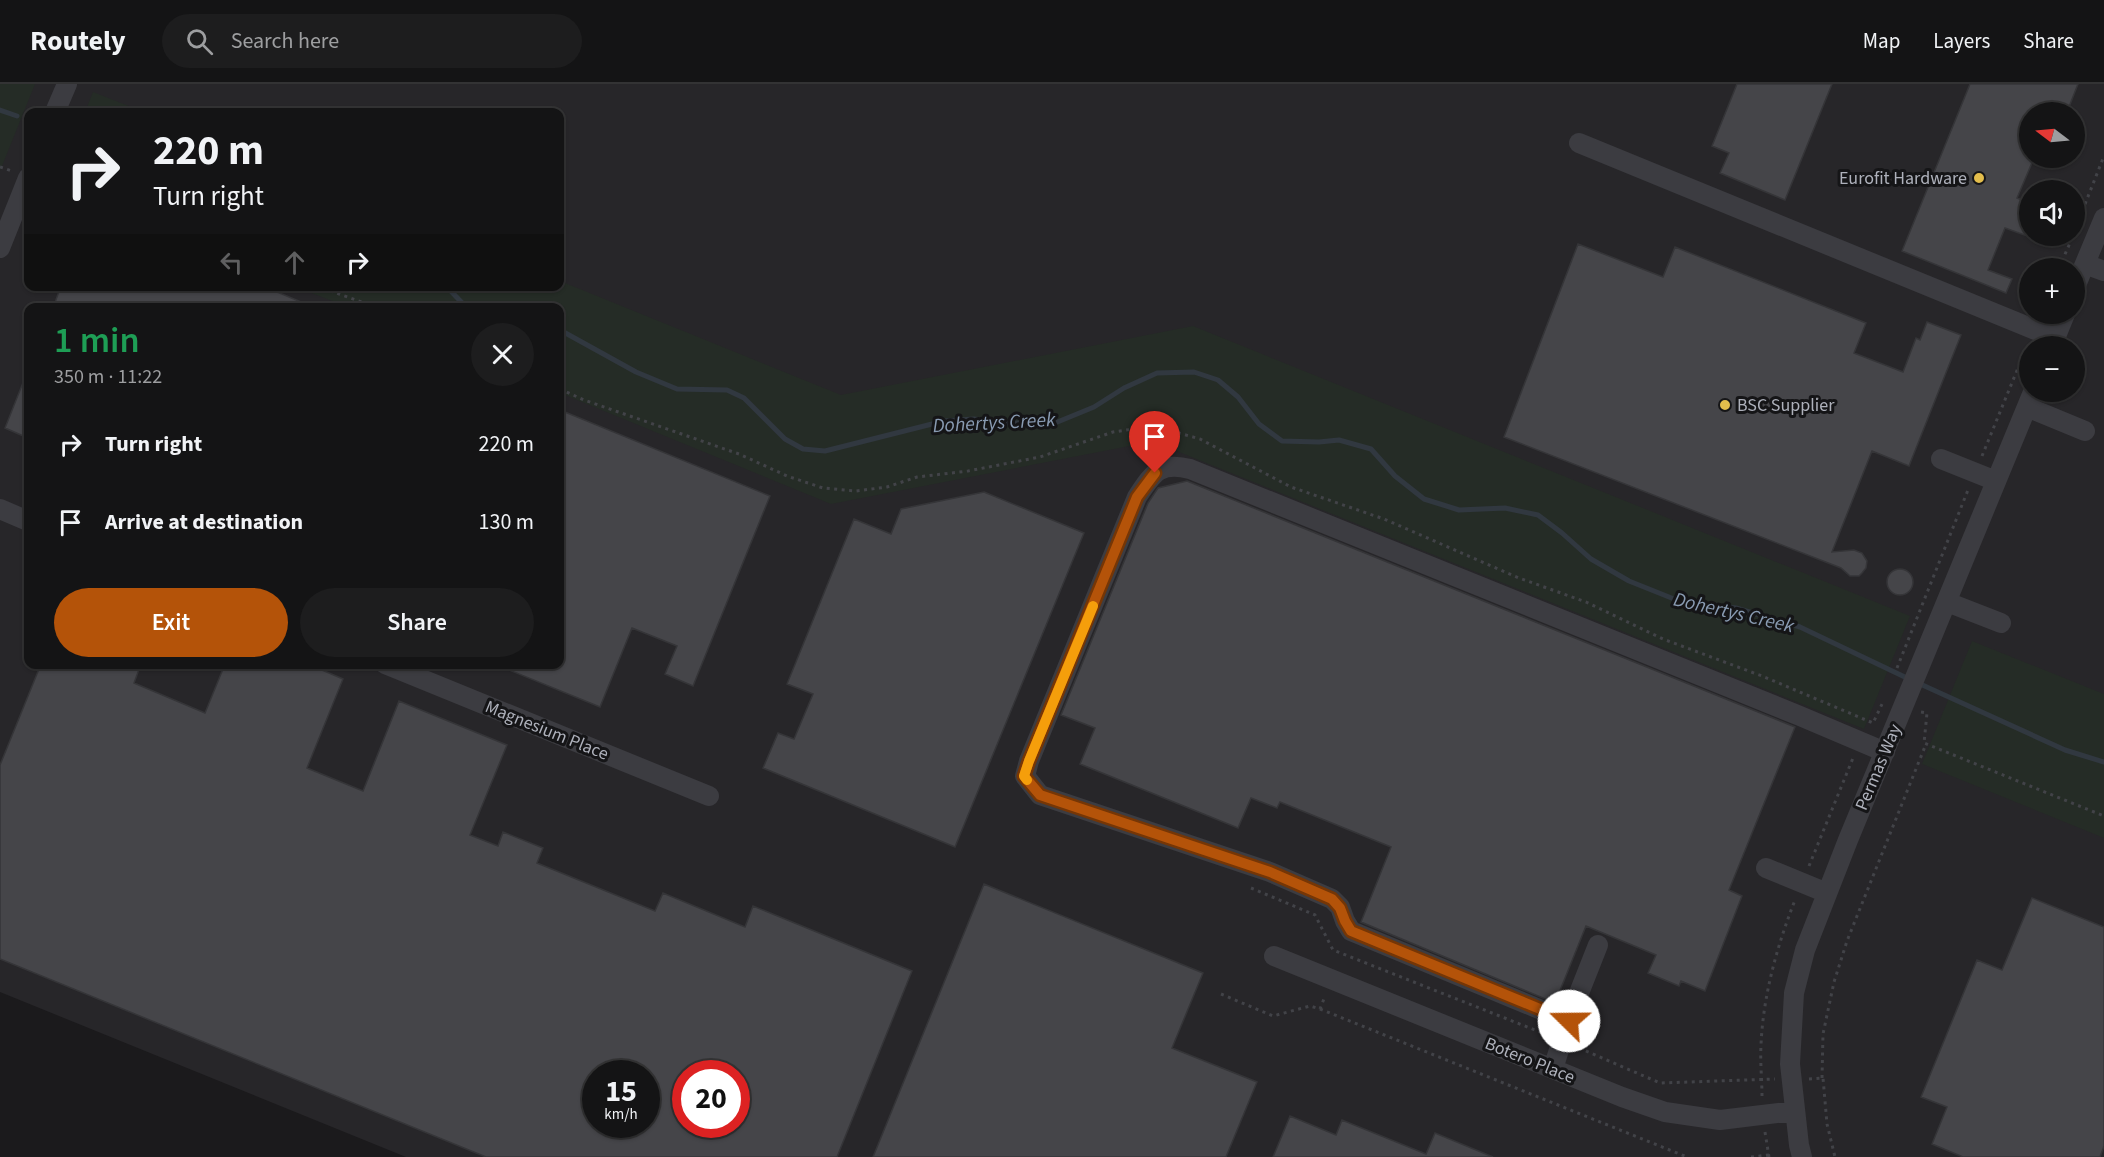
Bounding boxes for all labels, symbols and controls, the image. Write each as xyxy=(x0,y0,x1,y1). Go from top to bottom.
search box xyxy=(162,14,582,68)
text: Routely xyxy=(30,21,126,61)
icon: search xyxy=(183,25,216,58)
text: Search here xyxy=(231,25,339,57)
text: Map xyxy=(1863,26,1900,56)
text: Layers xyxy=(1933,26,1990,56)
text: Share xyxy=(2023,26,2074,56)
north arrow xyxy=(2019,102,2085,168)
map controls xyxy=(2019,102,2085,402)
text: 220 m xyxy=(153,121,264,181)
icon: right xyxy=(54,132,132,210)
place label: Eurofit Hardware xyxy=(1839,166,1967,191)
marker: Eurofit Hardware xyxy=(1972,171,1986,185)
text: Turn right xyxy=(153,177,264,216)
button: sound xyxy=(2019,180,2085,246)
icon: left xyxy=(215,246,248,279)
icon: ahead xyxy=(278,246,311,279)
icon: right xyxy=(341,246,374,279)
button: + xyxy=(2019,258,2085,324)
text: 1 min xyxy=(54,315,140,366)
button: close xyxy=(471,323,534,386)
button: − xyxy=(2019,336,2085,402)
text: 350 m · 11:22 xyxy=(54,363,162,391)
place label: BSC Supplier xyxy=(1737,393,1835,418)
marker: BSC Supplier xyxy=(1718,398,1732,412)
water label: Dohertys Creek xyxy=(932,406,1057,440)
pin xyxy=(1129,411,1180,473)
icon: arrive xyxy=(1138,420,1171,453)
icon: right xyxy=(54,428,87,461)
text: Turn right xyxy=(105,428,202,460)
text: 220 m xyxy=(479,428,534,460)
icon: arrive xyxy=(54,506,87,539)
text: Arrive at destination xyxy=(105,506,303,538)
text: 130 m xyxy=(479,506,534,538)
water label: Dohertys Creek xyxy=(1671,586,1797,641)
button: Exit xyxy=(54,588,288,657)
button: Share xyxy=(300,588,534,657)
street label: Magnesium Place xyxy=(481,694,612,767)
street label: Permas Way xyxy=(1849,720,1908,814)
position arrow xyxy=(1537,989,1601,1053)
street label: Botero Place xyxy=(1481,1031,1579,1090)
speed limit sign: 20 xyxy=(672,1060,750,1138)
text: 15 xyxy=(605,1070,637,1113)
text: km/h xyxy=(604,1104,638,1125)

